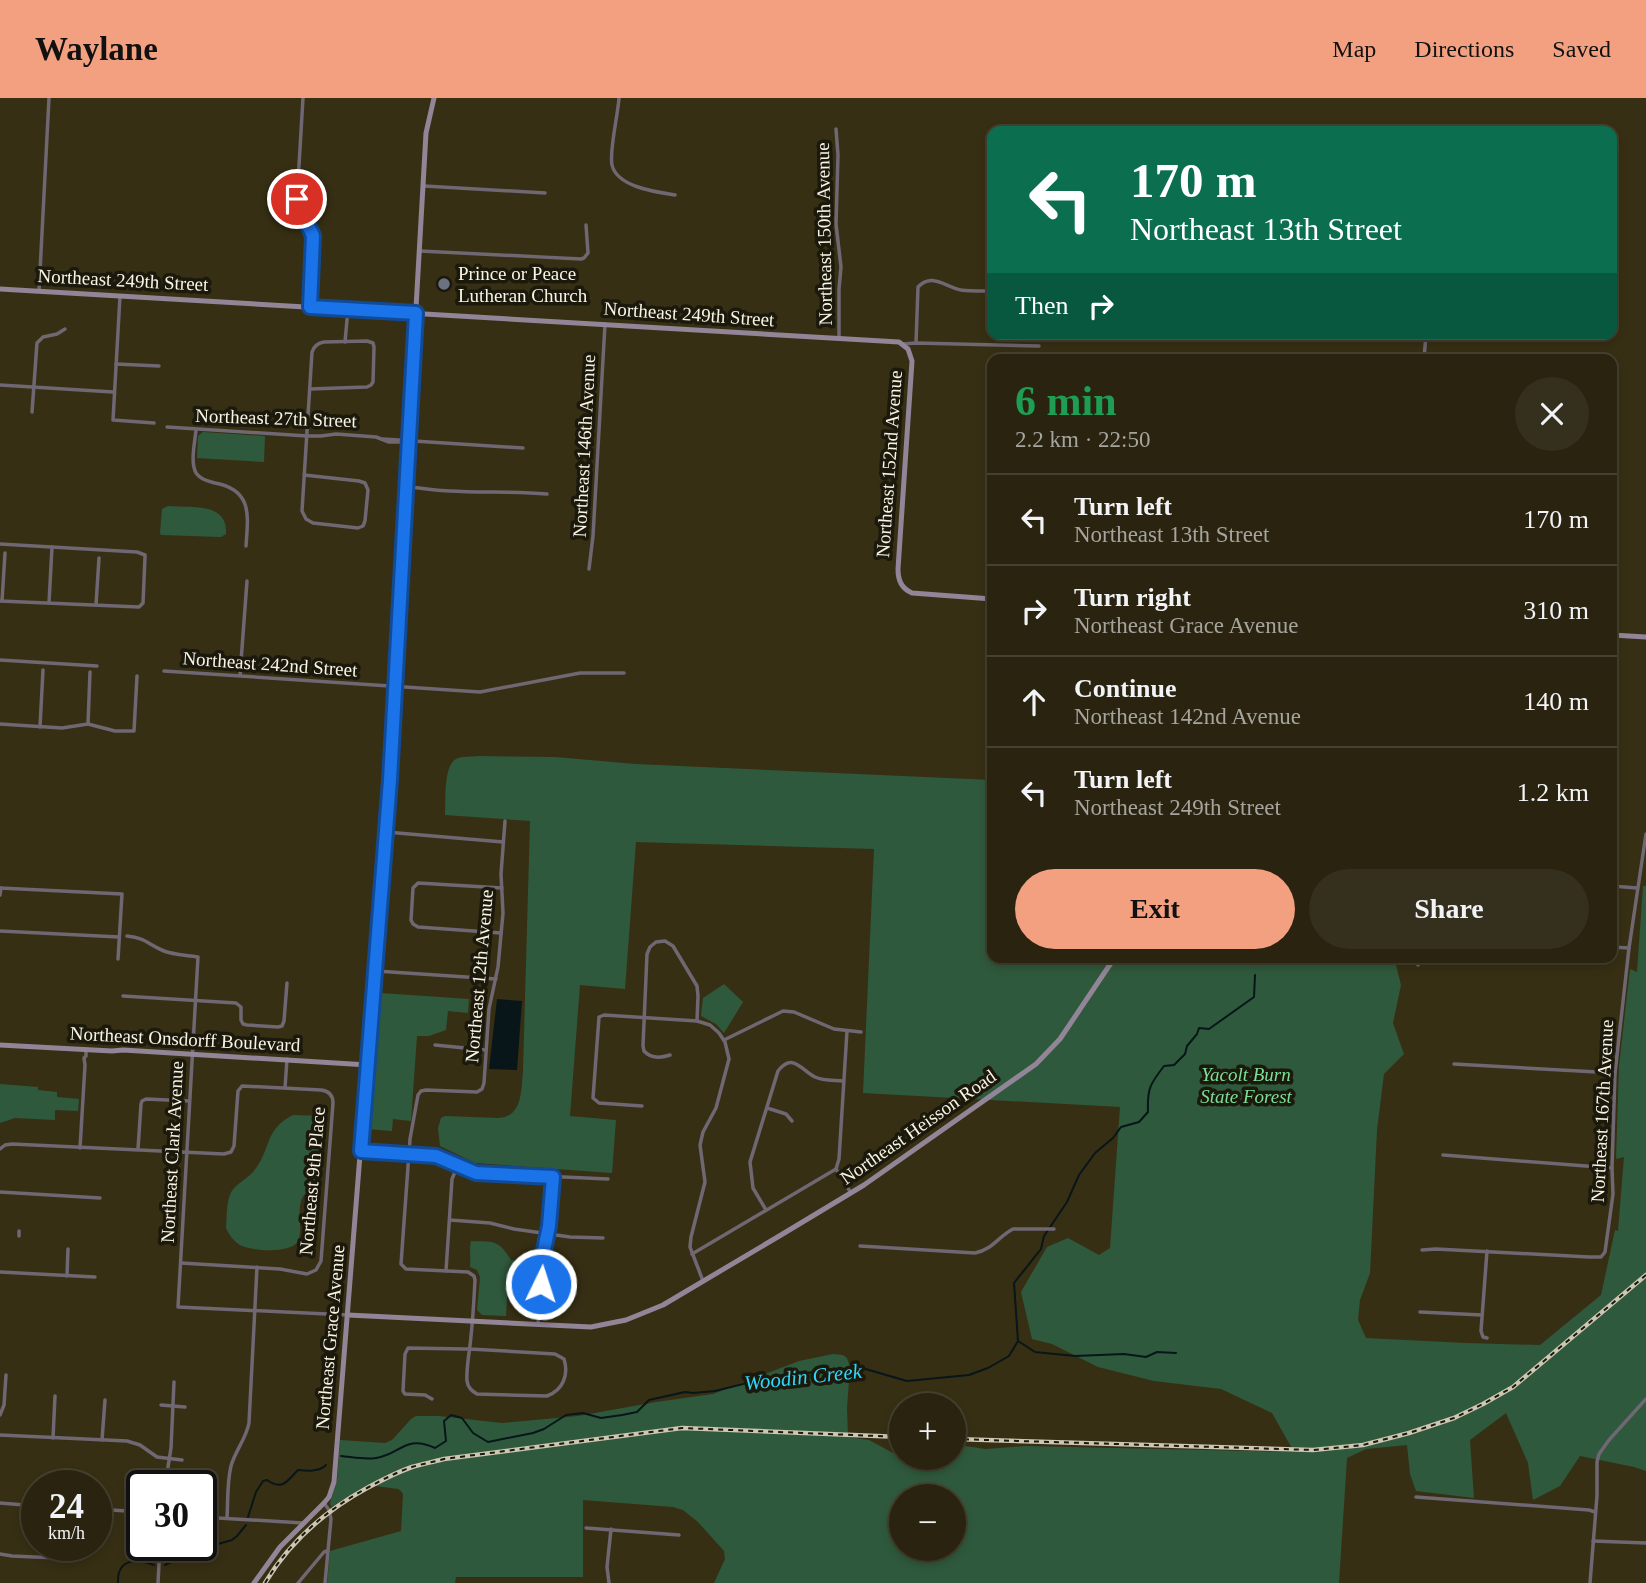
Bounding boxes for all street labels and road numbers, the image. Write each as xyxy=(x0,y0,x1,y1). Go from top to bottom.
street label: Northeast 150th Avenue xyxy=(812,142,836,326)
street label: Northeast 249th Street xyxy=(37,265,210,295)
street label: Northeast 249th Street xyxy=(603,298,776,330)
street label: Northeast 146th Avenue xyxy=(569,354,599,538)
street label: Northeast 152nd Avenue xyxy=(872,370,906,558)
street label: Northeast 27th Street xyxy=(195,405,358,431)
street label: Northeast 242nd Street xyxy=(182,647,359,681)
street label: Northeast 12th Avenue xyxy=(461,889,497,1063)
street label: Northeast 167th Avenue xyxy=(1587,1019,1617,1203)
street label: Northeast Onsdorff Boulevard xyxy=(69,1022,301,1056)
street label: Northeast Clark Avenue xyxy=(157,1060,187,1244)
street label: Northeast Heisson Road xyxy=(836,1065,1000,1189)
street label: Northeast 9th Place xyxy=(295,1106,329,1256)
street label: Northeast Grace Avenue xyxy=(311,1244,349,1430)

